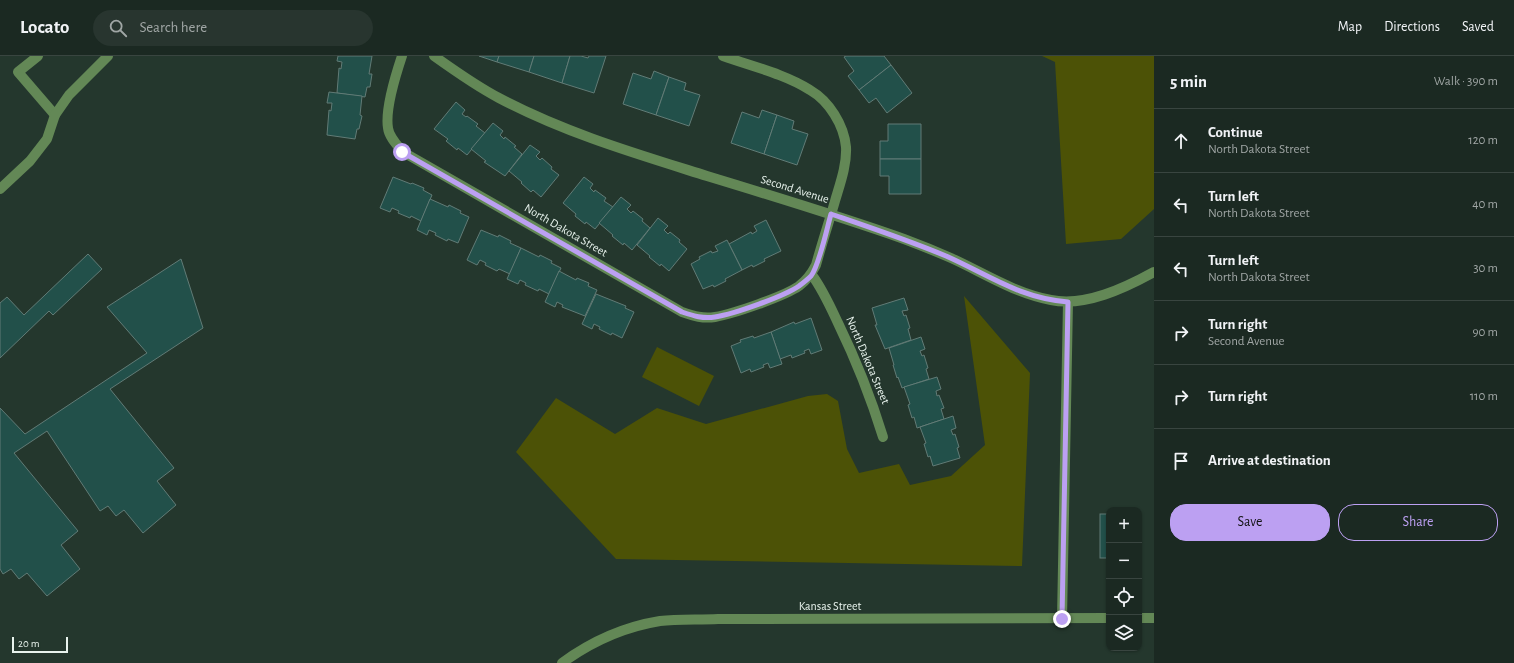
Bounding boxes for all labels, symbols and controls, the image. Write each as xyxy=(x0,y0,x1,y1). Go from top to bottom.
search box xyxy=(93,10,373,46)
icon: search xyxy=(107,17,129,39)
text: Locato xyxy=(20,18,69,37)
text: Search here xyxy=(139,20,207,35)
text: Map xyxy=(1338,20,1362,34)
text: Directions xyxy=(1384,20,1440,34)
text: Saved xyxy=(1462,20,1494,34)
text: 5 min xyxy=(1170,73,1207,90)
text: Walk · 390 m xyxy=(1434,75,1498,88)
text: Continue xyxy=(1208,125,1263,140)
icon: ahead xyxy=(1170,130,1192,152)
text: 120 m xyxy=(1468,134,1498,147)
route start xyxy=(393,143,411,161)
text: North Dakota Street xyxy=(1208,143,1310,156)
street label: Second Avenue xyxy=(759,173,831,205)
text: Turn left xyxy=(1208,189,1259,204)
icon: left xyxy=(1170,194,1192,216)
text: 40 m xyxy=(1472,198,1498,211)
street label: North Dakota Street xyxy=(522,201,610,259)
text: North Dakota Street xyxy=(1208,207,1310,220)
text: Turn left xyxy=(1208,253,1259,268)
icon: left xyxy=(1170,258,1192,280)
text: 30 m xyxy=(1473,262,1498,275)
text: North Dakota Street xyxy=(1208,271,1310,284)
street label: North Dakota Street xyxy=(844,315,892,406)
text: Turn right xyxy=(1208,317,1267,332)
icon: right xyxy=(1170,322,1192,344)
text: 90 m xyxy=(1472,326,1498,339)
text: Second Avenue xyxy=(1208,335,1285,348)
icon: right xyxy=(1170,386,1192,408)
text: Turn right xyxy=(1208,389,1267,404)
text: 110 m xyxy=(1470,390,1498,403)
icon: arrive xyxy=(1170,450,1192,472)
text: Arrive at destination xyxy=(1208,453,1331,468)
button: Save xyxy=(1170,504,1330,541)
button: Share xyxy=(1338,504,1498,541)
map controls xyxy=(1106,507,1142,651)
button: + xyxy=(1106,507,1142,543)
button: − xyxy=(1106,543,1142,579)
button: locate xyxy=(1106,579,1142,615)
street label: Kansas Street xyxy=(799,600,862,612)
route end xyxy=(1053,610,1071,628)
button: layers xyxy=(1106,615,1142,651)
scale bar xyxy=(12,635,68,654)
text: 20 m xyxy=(18,638,39,649)

